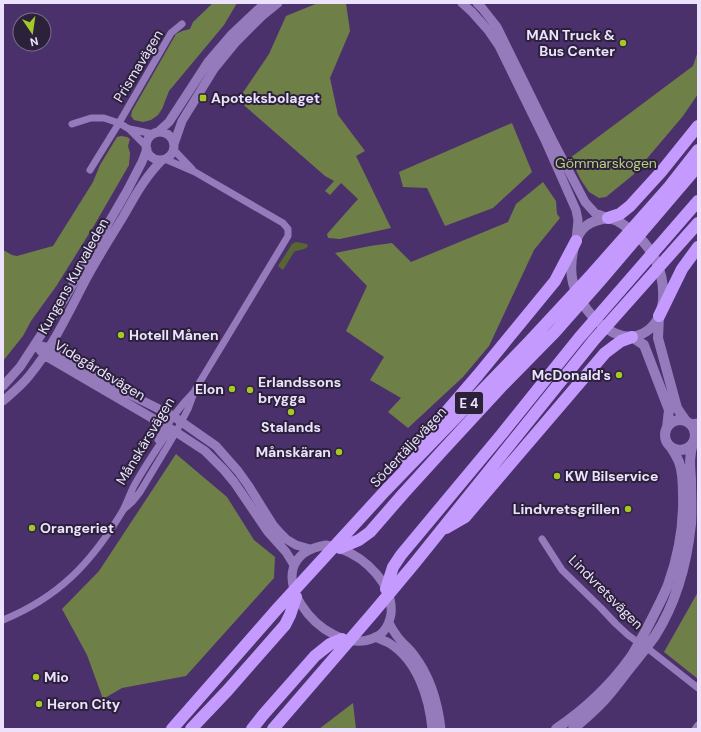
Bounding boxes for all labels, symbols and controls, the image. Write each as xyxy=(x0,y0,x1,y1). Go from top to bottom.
north arrow xyxy=(12,12,52,52)
street label: Prismavägen xyxy=(109,26,167,106)
place label: MAN Truck & Bus Center xyxy=(526,26,615,60)
text: N xyxy=(29,34,40,49)
marker: MAN Truck & Bus Center xyxy=(618,38,628,48)
place label: Apoteksbolaget xyxy=(211,89,320,107)
marker: Apoteksbolaget xyxy=(198,93,208,103)
park label: Gömmarskogen xyxy=(555,154,657,172)
street label: Kungens Kurvaleden xyxy=(34,215,112,337)
place label: Hotell Månen xyxy=(129,326,219,344)
marker: Hotell Månen xyxy=(116,330,126,340)
street label: Videgårdsvägen xyxy=(51,336,149,404)
place label: McDonald's xyxy=(532,366,611,384)
marker: McDonald's xyxy=(614,370,624,380)
place label: Erlandssons brygga xyxy=(258,373,341,407)
place label: Elon xyxy=(195,380,224,398)
marker: Elon xyxy=(227,384,237,394)
marker: Erlandssons brygga xyxy=(245,385,255,395)
road number: E 4 xyxy=(455,392,483,414)
street label: Månskärsvägen xyxy=(112,394,178,488)
street label: Södertäljevägen xyxy=(366,403,450,491)
marker: Stalands xyxy=(286,407,296,417)
place label: Stalands xyxy=(261,418,321,436)
place label: Månskäran xyxy=(256,443,331,461)
marker: Månskäran xyxy=(334,447,344,457)
place label: KW Bilservice xyxy=(565,467,658,485)
marker: KW Bilservice xyxy=(552,471,562,481)
place label: Lindvretsgrillen xyxy=(513,500,620,518)
marker: Lindvretsgrillen xyxy=(623,504,633,514)
place label: Orangeriet xyxy=(40,519,114,537)
marker: Orangeriet xyxy=(27,523,37,533)
street label: Lindvretsvägen xyxy=(565,551,647,633)
place label: Mio xyxy=(44,668,69,686)
marker: Mio xyxy=(31,672,41,682)
place label: Heron City xyxy=(47,695,121,713)
marker: Heron City xyxy=(34,699,44,709)

